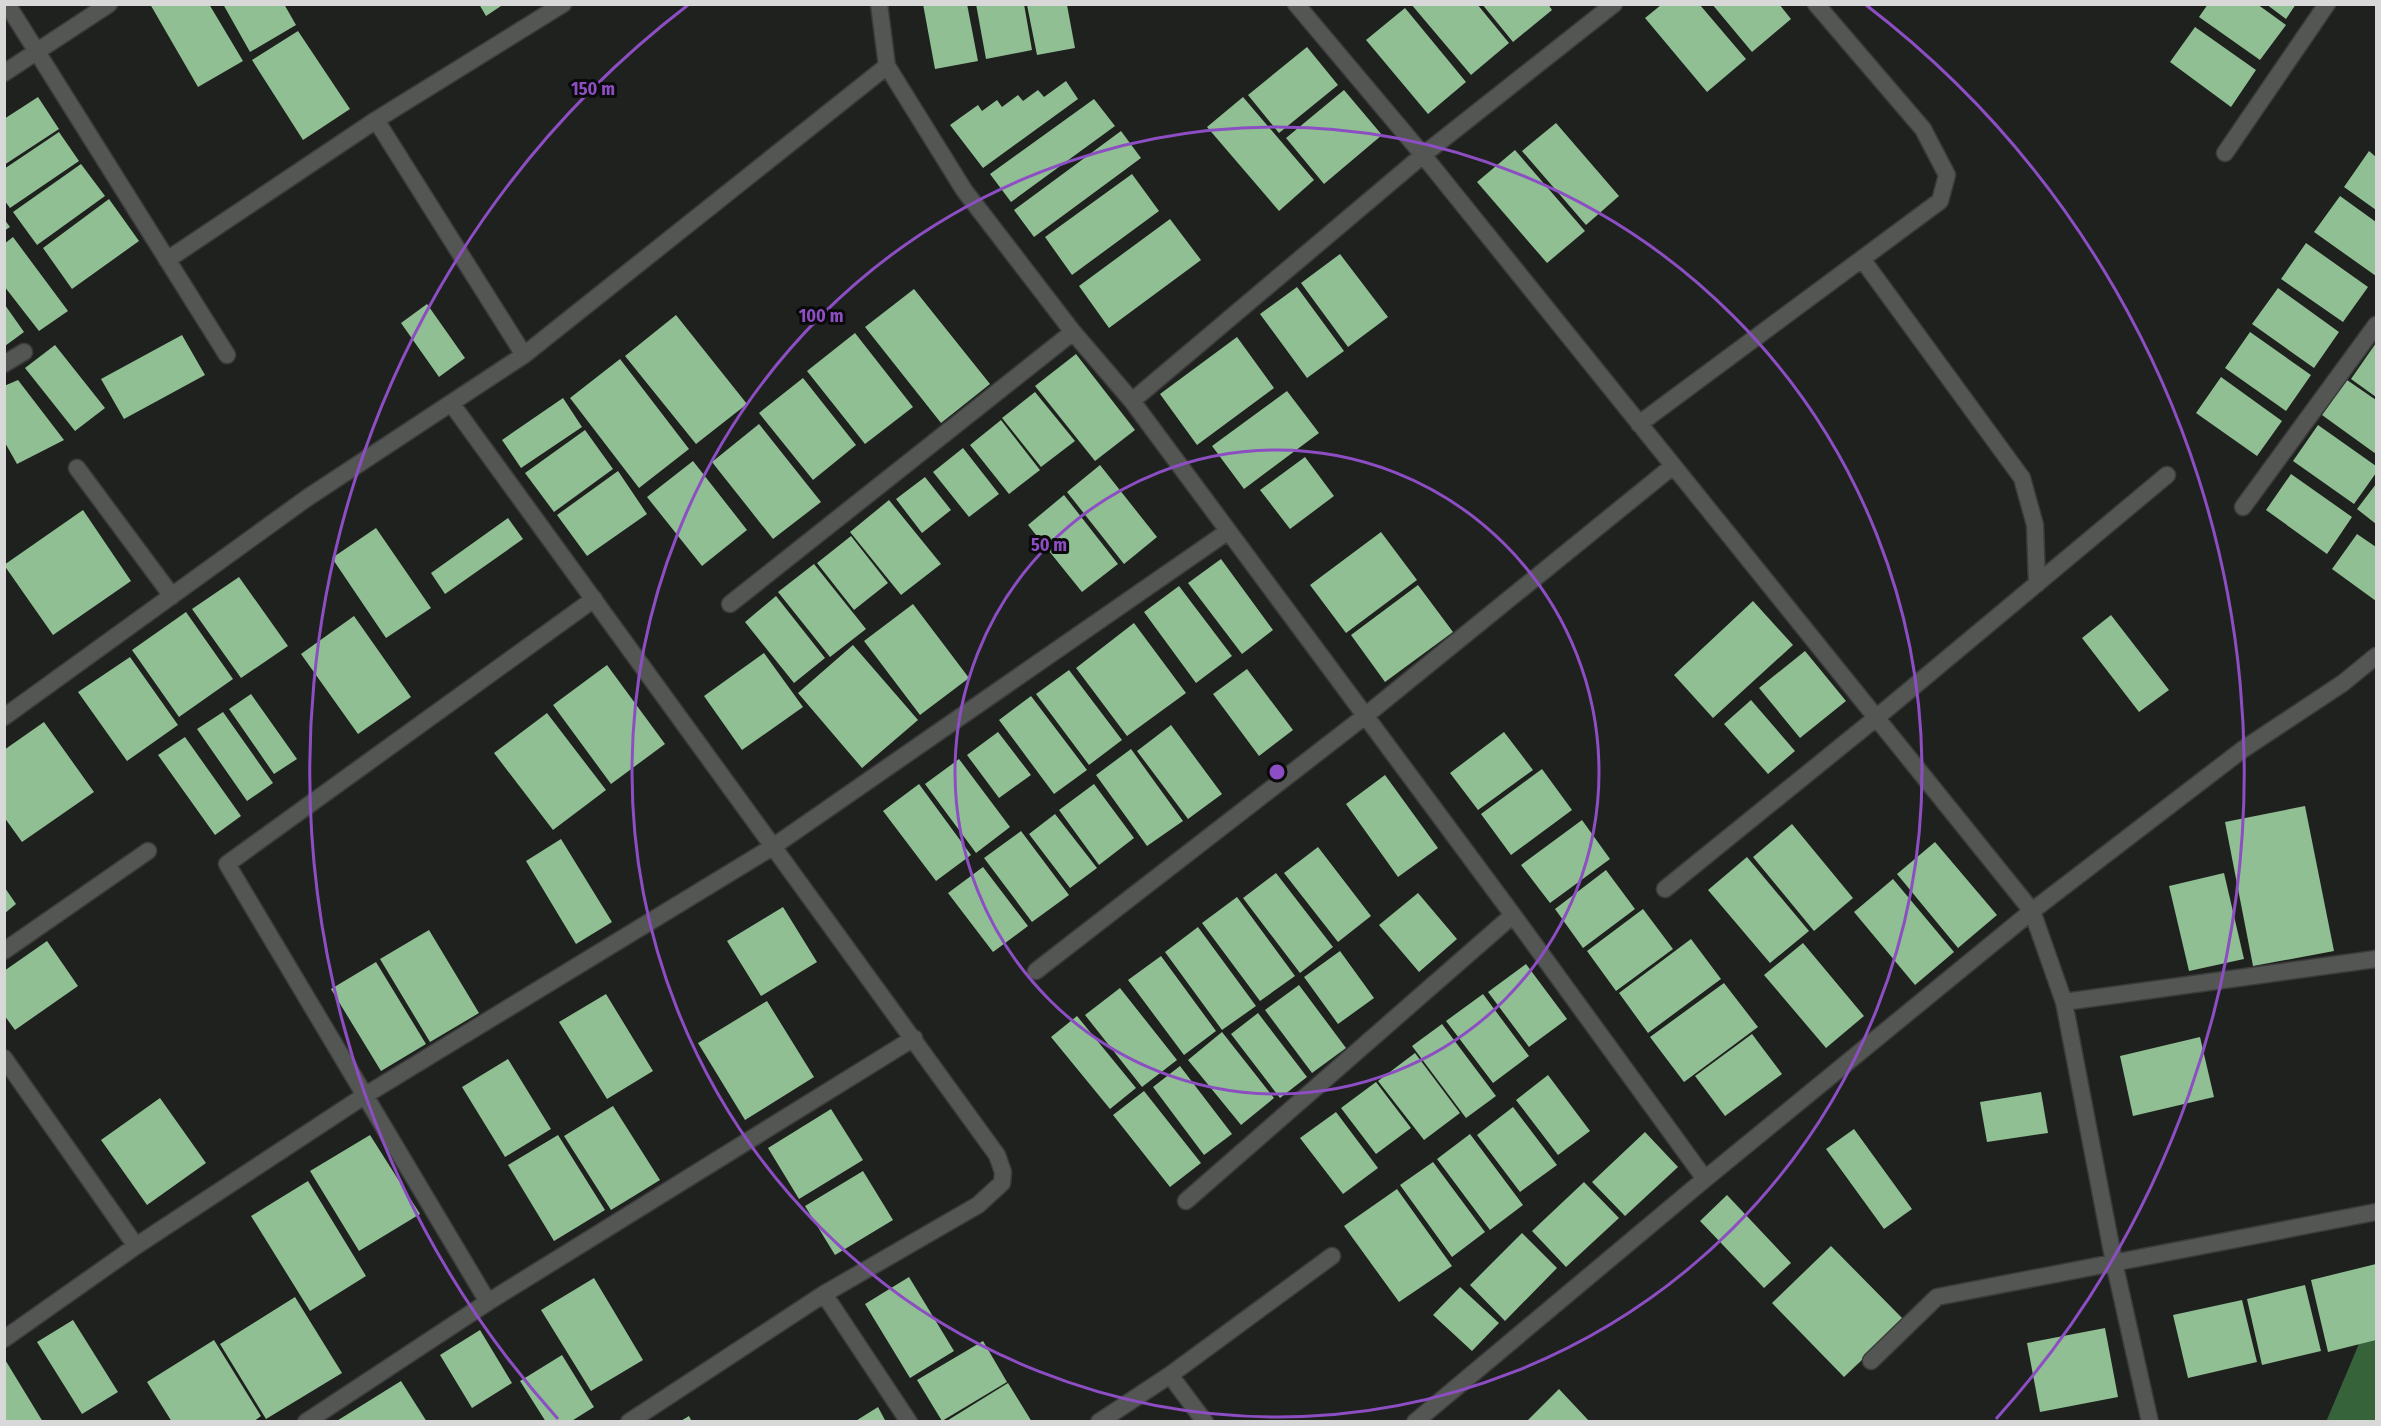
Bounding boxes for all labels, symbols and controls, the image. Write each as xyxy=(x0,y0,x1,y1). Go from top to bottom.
text: 150 m xyxy=(571,78,615,100)
text: 100 m xyxy=(799,305,843,327)
text: 50 m xyxy=(1031,534,1067,556)
centre of rings xyxy=(1267,762,1287,782)

